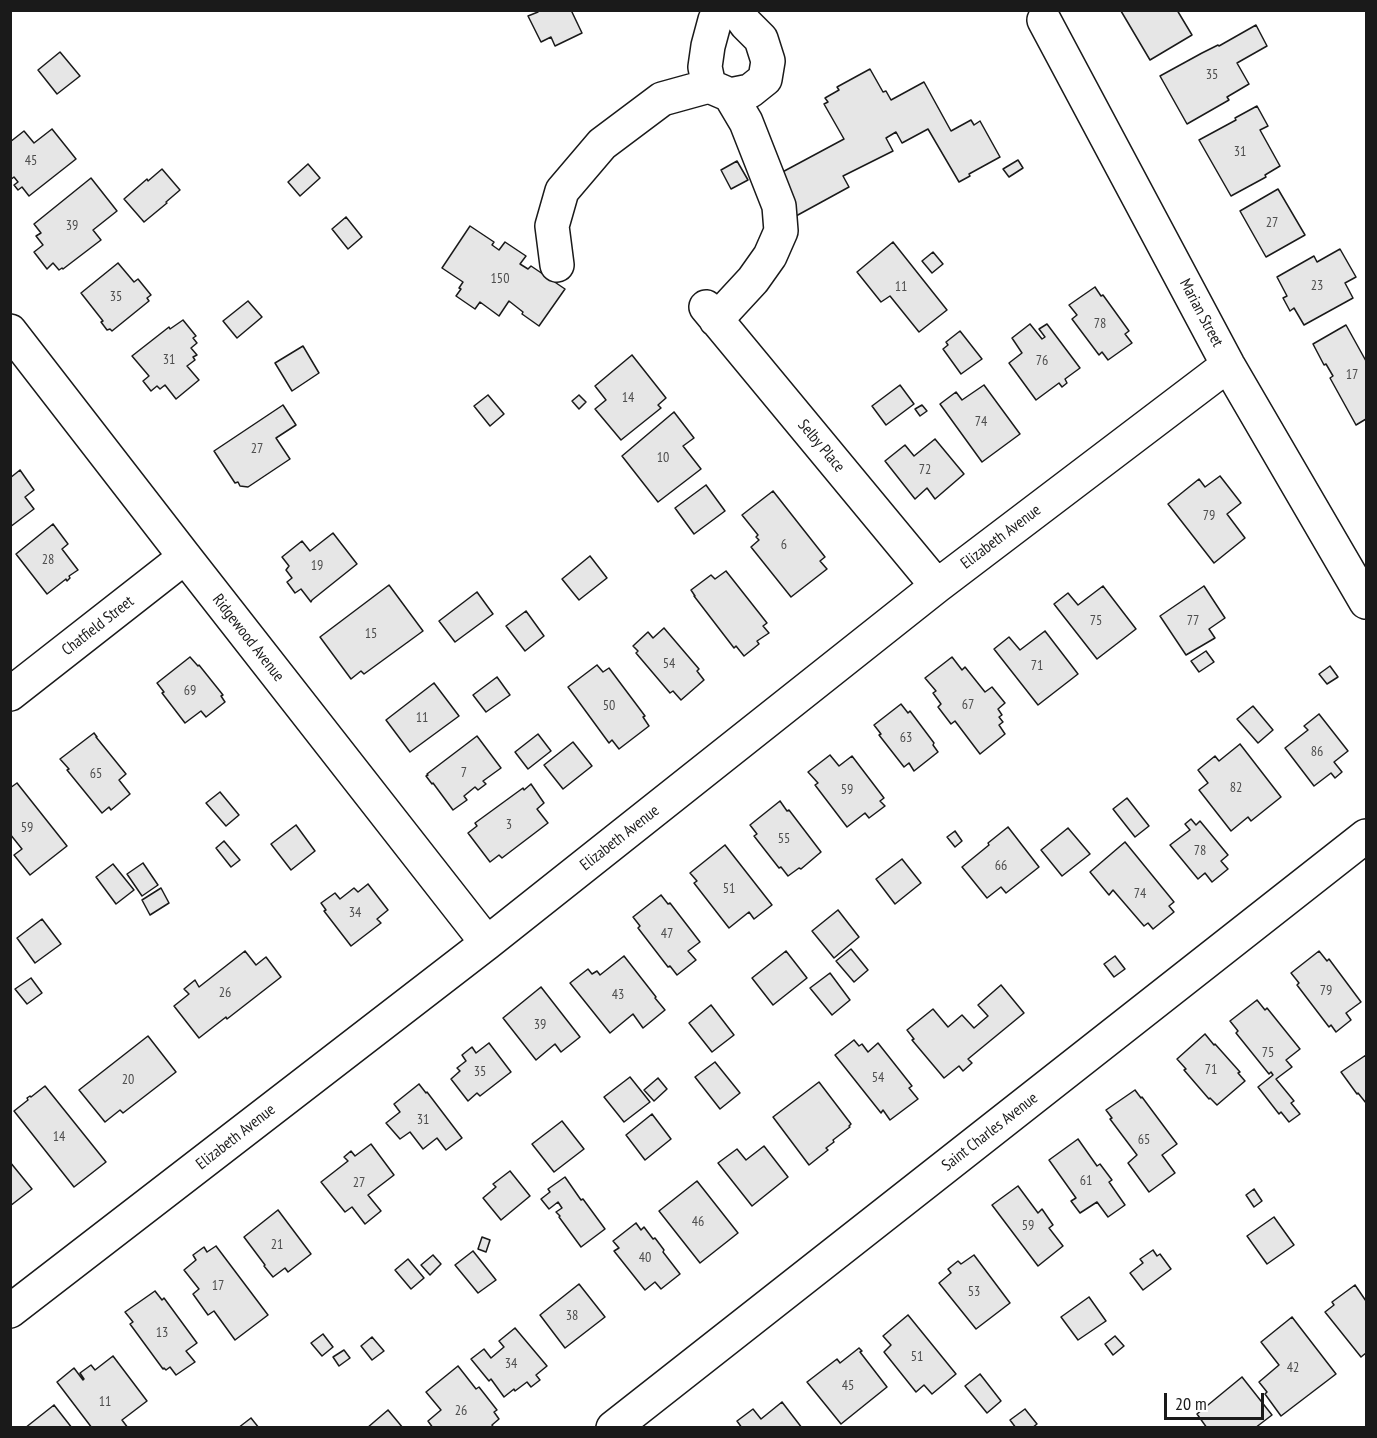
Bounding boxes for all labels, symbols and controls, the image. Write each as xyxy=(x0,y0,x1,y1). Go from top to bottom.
house number: 35 xyxy=(1206,67,1218,83)
house number: 31 xyxy=(1234,144,1246,160)
house number: 45 xyxy=(25,153,37,169)
house number: 27 xyxy=(1266,215,1278,231)
house number: 39 xyxy=(66,218,78,234)
house number: 150 xyxy=(491,271,509,287)
street label: Marian Street xyxy=(1175,276,1227,350)
house number: 23 xyxy=(1311,278,1323,294)
house number: 11 xyxy=(895,279,907,295)
house number: 35 xyxy=(110,289,122,305)
house number: 78 xyxy=(1094,316,1106,332)
house number: 31 xyxy=(163,352,175,368)
house number: 76 xyxy=(1036,353,1048,369)
house number: 17 xyxy=(1346,367,1358,383)
house number: 14 xyxy=(622,390,634,406)
house number: 74 xyxy=(975,414,987,430)
street label: Selby Place xyxy=(793,416,849,476)
house number: 27 xyxy=(251,441,263,457)
house number: 10 xyxy=(657,450,669,466)
house number: 72 xyxy=(919,462,931,478)
street label: Elizabeth Avenue xyxy=(957,501,1045,573)
house number: 79 xyxy=(1203,508,1215,524)
house number: 6 xyxy=(781,537,787,553)
house number: 28 xyxy=(42,552,54,568)
house number: 19 xyxy=(311,558,323,574)
street label: Ridgewood Avenue xyxy=(208,591,288,685)
street label: Chatfield Street xyxy=(58,592,138,660)
house number: 75 xyxy=(1090,613,1102,629)
house number: 77 xyxy=(1187,613,1199,629)
house number: 15 xyxy=(365,626,377,642)
house number: 54 xyxy=(663,656,675,672)
house number: 71 xyxy=(1031,658,1043,674)
house number: 69 xyxy=(184,683,196,699)
house number: 67 xyxy=(962,697,974,713)
house number: 50 xyxy=(603,698,615,714)
house number: 11 xyxy=(416,710,428,726)
house number: 63 xyxy=(900,730,912,746)
house number: 86 xyxy=(1311,744,1323,760)
house number: 7 xyxy=(461,765,467,781)
house number: 65 xyxy=(90,766,102,782)
house number: 82 xyxy=(1230,780,1242,796)
house number: 59 xyxy=(841,782,853,798)
street label: Elizabeth Avenue xyxy=(577,801,663,875)
house number: 3 xyxy=(506,817,512,833)
house number: 59 xyxy=(21,820,33,836)
house number: 55 xyxy=(778,831,790,847)
house number: 78 xyxy=(1194,843,1206,859)
house number: 66 xyxy=(995,858,1007,874)
house number: 51 xyxy=(723,881,735,897)
house number: 74 xyxy=(1134,886,1146,902)
house number: 34 xyxy=(349,905,361,921)
house number: 47 xyxy=(661,926,673,942)
house number: 79 xyxy=(1320,983,1332,999)
house number: 26 xyxy=(219,985,231,1001)
house number: 43 xyxy=(612,987,624,1003)
house number: 39 xyxy=(534,1017,546,1033)
house number: 75 xyxy=(1262,1045,1274,1061)
house number: 71 xyxy=(1205,1062,1217,1078)
house number: 35 xyxy=(474,1064,486,1080)
house number: 54 xyxy=(872,1070,884,1086)
house number: 20 xyxy=(122,1072,134,1088)
street label: Saint Charles Avenue xyxy=(938,1089,1042,1175)
street label: Elizabeth Avenue xyxy=(193,1100,279,1174)
house number: 31 xyxy=(417,1112,429,1128)
house number: 14 xyxy=(53,1129,65,1145)
house number: 65 xyxy=(1138,1132,1150,1148)
house number: 61 xyxy=(1080,1173,1092,1189)
house number: 27 xyxy=(353,1175,365,1191)
house number: 46 xyxy=(692,1214,704,1230)
house number: 59 xyxy=(1022,1218,1034,1234)
house number: 21 xyxy=(271,1237,283,1253)
house number: 40 xyxy=(639,1250,651,1266)
house number: 17 xyxy=(212,1278,224,1294)
house number: 53 xyxy=(968,1284,980,1300)
house number: 38 xyxy=(566,1308,578,1324)
house number: 13 xyxy=(156,1325,168,1341)
house number: 51 xyxy=(911,1349,923,1365)
house number: 34 xyxy=(505,1356,517,1372)
house number: 42 xyxy=(1287,1360,1299,1376)
house number: 45 xyxy=(842,1378,854,1394)
scale bar xyxy=(1167,1381,1268,1419)
text: 20 m xyxy=(1175,1392,1207,1415)
house number: 11 xyxy=(99,1394,111,1410)
house number: 26 xyxy=(455,1403,467,1419)

